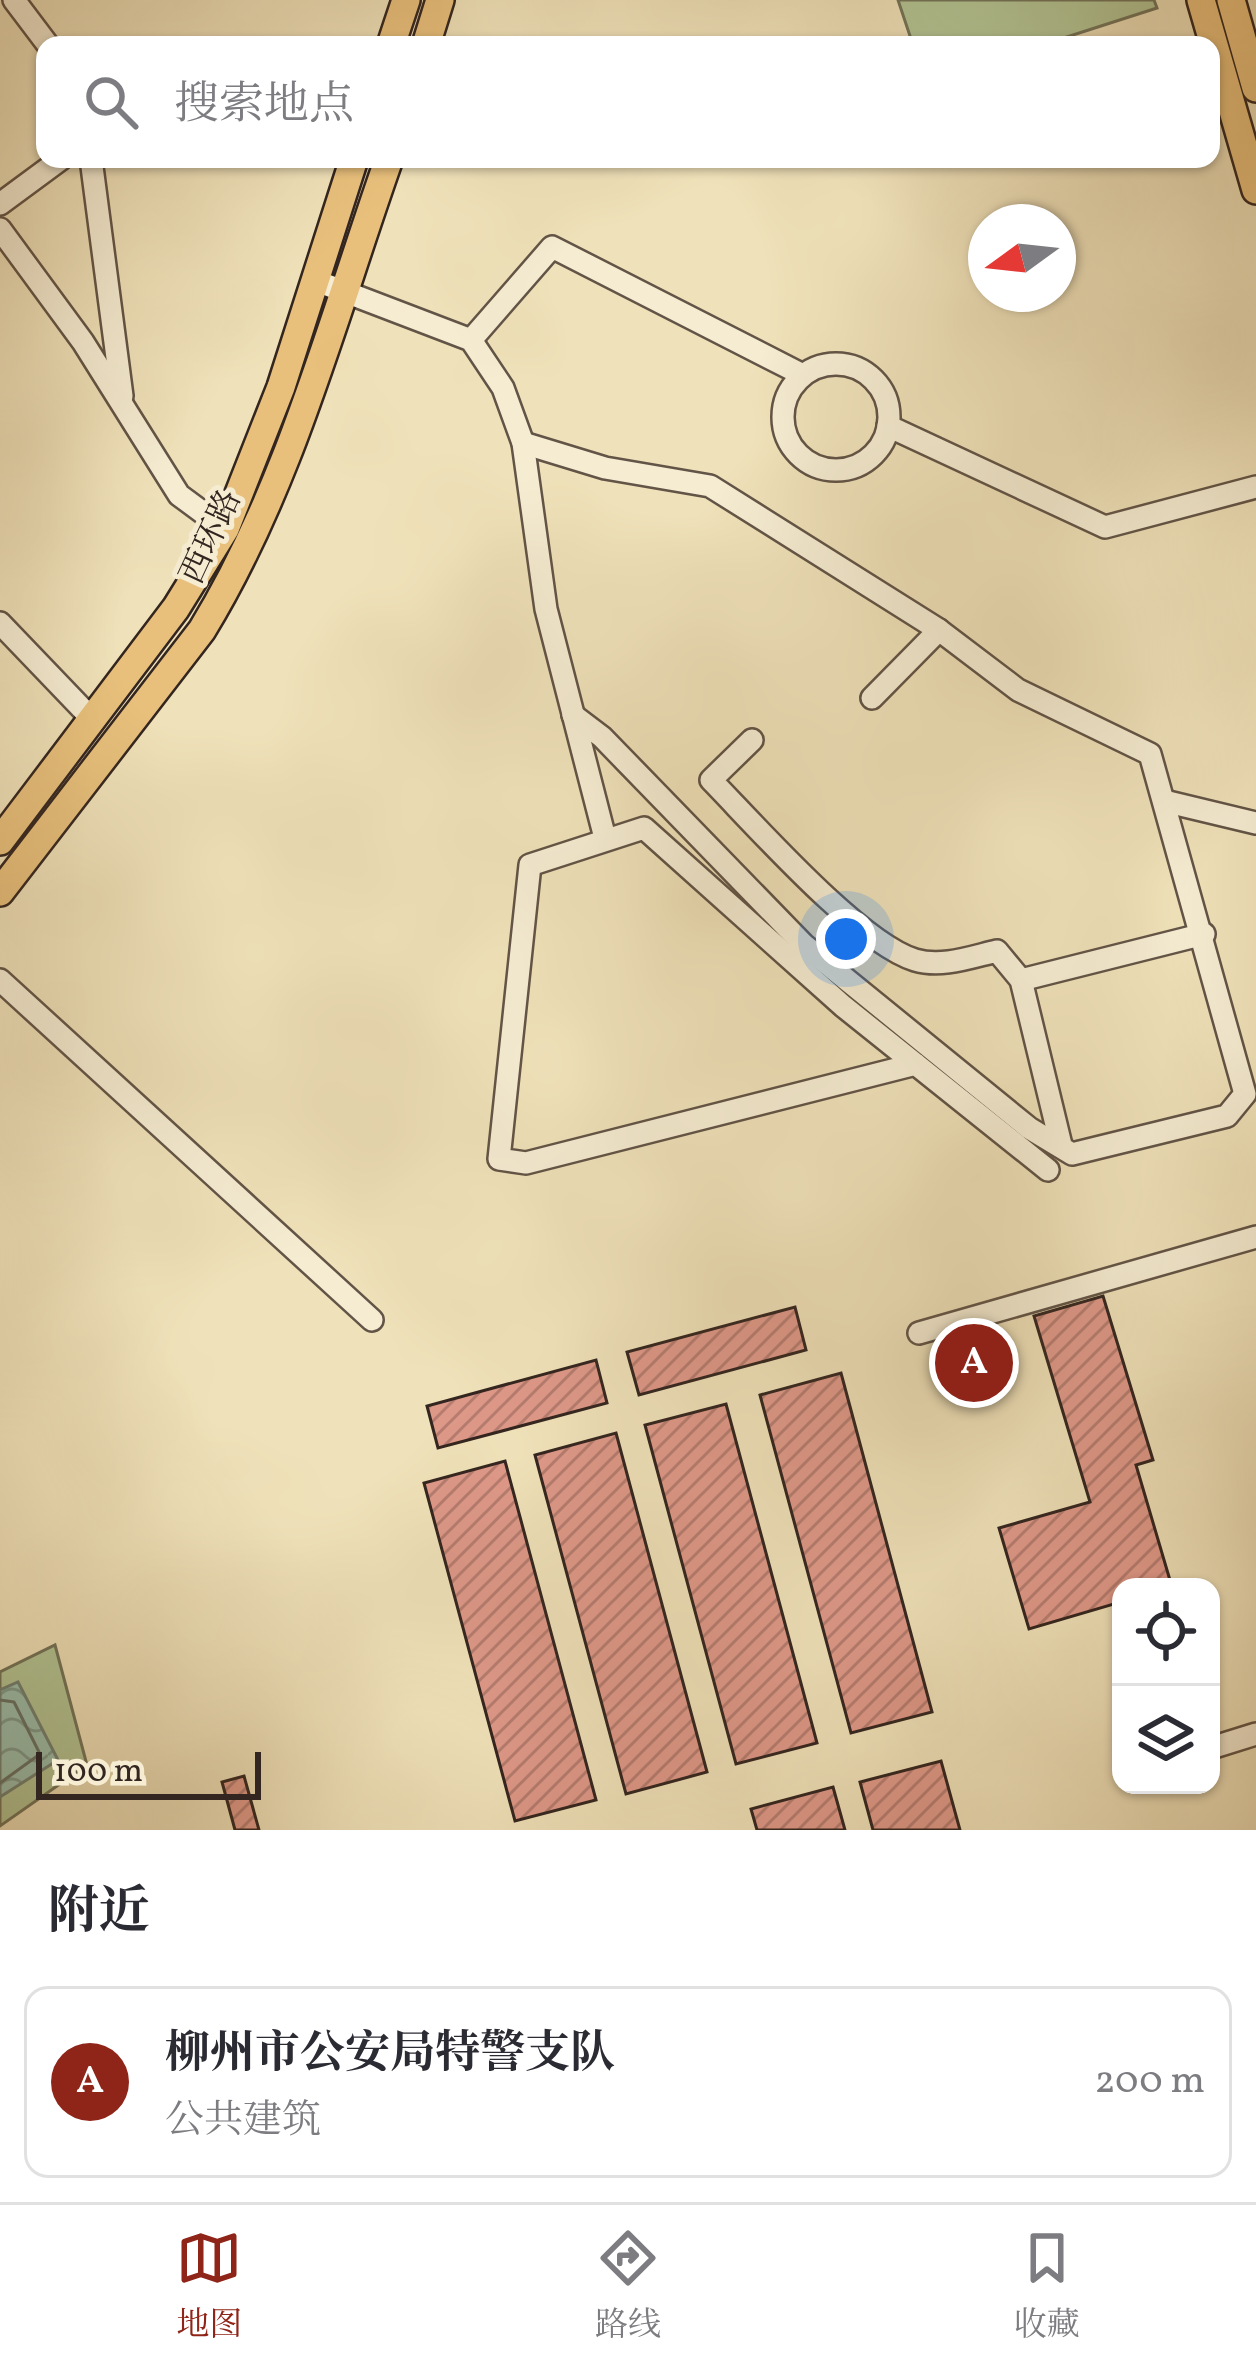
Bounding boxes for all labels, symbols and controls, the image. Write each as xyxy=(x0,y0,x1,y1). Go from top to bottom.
search box xyxy=(36,36,1220,168)
icon: search xyxy=(78,69,144,135)
text: 搜索地点 xyxy=(174,75,354,138)
north arrow xyxy=(968,204,1076,312)
street label: 西环路 xyxy=(171,483,254,592)
your location xyxy=(816,909,876,969)
pin: A xyxy=(935,1318,1013,1408)
map controls xyxy=(1112,1578,1220,1794)
button: locate xyxy=(1112,1578,1220,1686)
button: layers xyxy=(1112,1686,1220,1794)
scale bar xyxy=(36,1746,261,1799)
text: 100 m xyxy=(54,1750,143,1796)
text: 附近 xyxy=(48,1878,150,1949)
text: 柳州市公安局特警支队 xyxy=(165,2024,615,2087)
text: A xyxy=(76,2055,104,2109)
text: 200 m xyxy=(1094,2055,1205,2109)
text: 公共建筑 xyxy=(165,2095,321,2149)
tab: 地图 xyxy=(176,2225,242,2350)
tab: 路线 xyxy=(595,2225,661,2350)
tab: 收藏 xyxy=(1014,2225,1080,2350)

